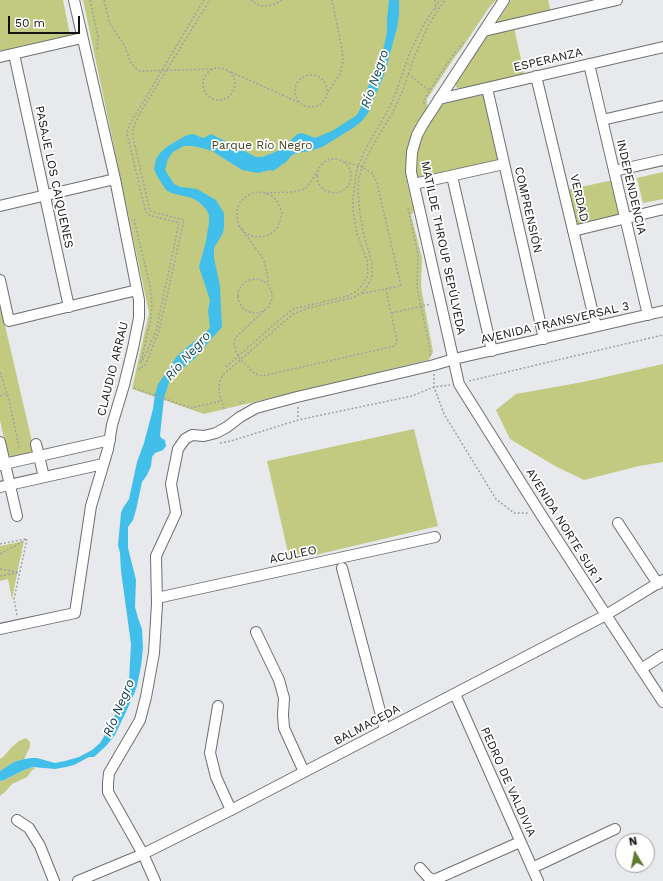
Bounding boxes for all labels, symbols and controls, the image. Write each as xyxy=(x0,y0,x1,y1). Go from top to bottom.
scale bar xyxy=(10,8,82,34)
text: 50 m xyxy=(15,16,45,30)
street label: ESPERANZA xyxy=(512,45,584,75)
water label: Río Negro xyxy=(358,48,392,110)
street label: PASAJE LOS CAIQUENES xyxy=(32,104,76,250)
park label: Parque Río Negro xyxy=(211,138,313,152)
street label: INDEPENDENCIA xyxy=(613,138,649,236)
street label: MATILDE THROUP SEPÚLVEDA xyxy=(418,160,468,336)
street label: COMPRENSIÓN xyxy=(511,165,545,255)
street label: VERDAD xyxy=(567,173,591,223)
street label: AVENIDA TRANSVERSAL 3 xyxy=(479,299,631,347)
street label: CLAUDIO ARRAU xyxy=(94,320,132,418)
water label: Río Negro xyxy=(162,328,214,384)
street label: AVENIDA NORTE SUR 1 xyxy=(523,466,605,586)
street label: ACULEO xyxy=(268,543,318,567)
water label: Río Negro xyxy=(100,677,138,739)
street label: BALMACEDA xyxy=(331,702,403,748)
street label: PEDRO DE VALDIVIA xyxy=(477,725,539,839)
north arrow xyxy=(615,833,655,873)
text: N xyxy=(628,835,638,849)

